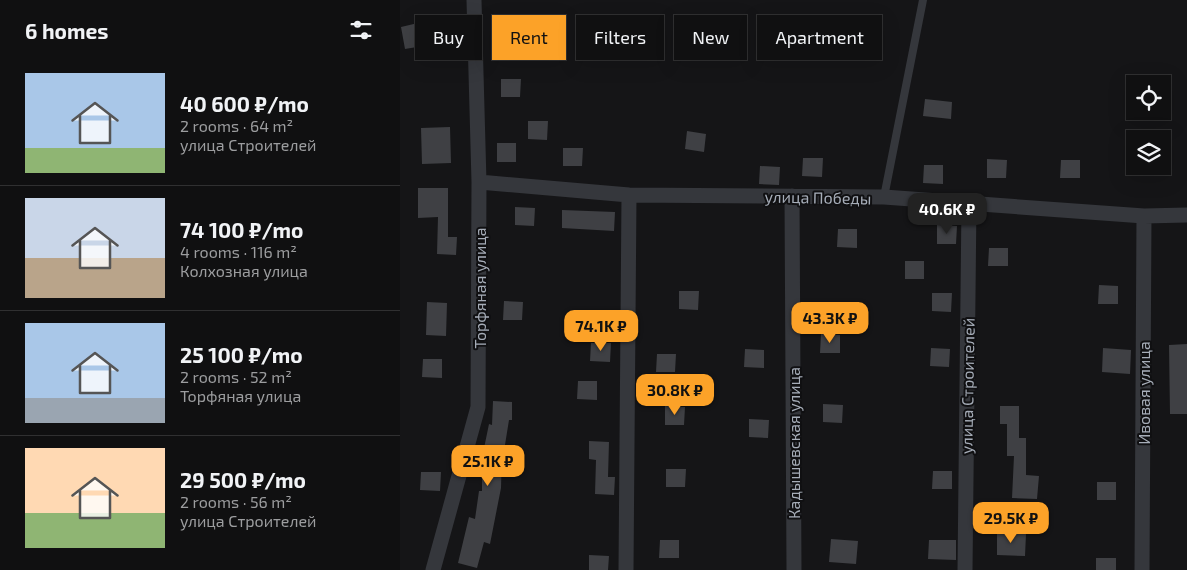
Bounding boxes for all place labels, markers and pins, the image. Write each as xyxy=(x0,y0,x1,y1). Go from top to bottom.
pin: 40.6K ₽ xyxy=(901,192,993,235)
pin: 43.3K ₽ xyxy=(784,302,876,344)
pin: 74.1K ₽ xyxy=(555,310,647,352)
pin: 30.8K ₽ xyxy=(629,374,721,416)
pin: 25.1K ₽ xyxy=(442,444,534,487)
pin: 29.5K ₽ xyxy=(965,502,1057,544)

